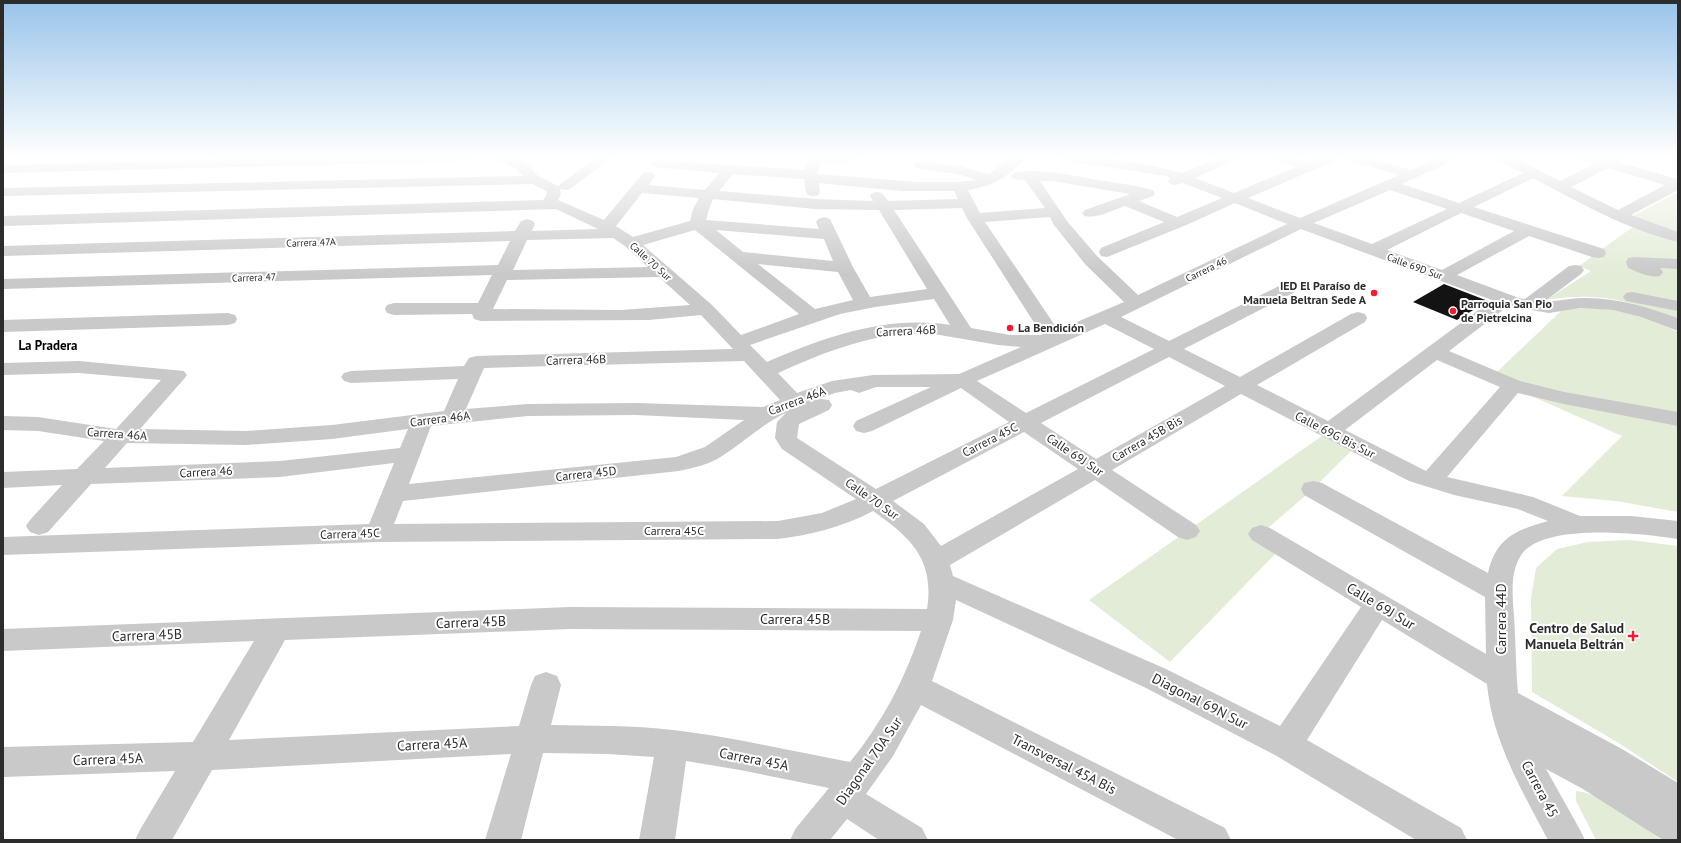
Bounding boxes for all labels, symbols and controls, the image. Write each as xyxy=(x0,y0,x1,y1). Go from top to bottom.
street label: Carrera 47A xyxy=(286,235,336,250)
street label: Calle 70 Sur xyxy=(627,239,675,284)
street label: Calle 69D Sur xyxy=(1385,250,1445,283)
street label: Carrera 46 xyxy=(1183,254,1229,285)
street label: Carrera 47 xyxy=(232,270,276,285)
place label: IED El Paraíso de Manuela Beltran Sede A xyxy=(1243,278,1367,307)
marker: IED El Paraíso de Manuela Beltran Sede A xyxy=(1369,288,1379,298)
place label: Parroquia San Pio de Pietrelcina xyxy=(1461,296,1552,325)
marker: Parroquia San Pio de Pietrelcina xyxy=(1448,306,1458,316)
place label: La Bendición xyxy=(1018,320,1084,335)
street label: Carrera 46B xyxy=(876,321,936,340)
marker: La Bendición xyxy=(1005,323,1015,333)
district label: La Pradera xyxy=(18,337,78,354)
street label: Carrera 46B xyxy=(546,351,606,368)
street label: Carrera 46A xyxy=(766,383,828,418)
street label: Carrera 46A xyxy=(409,407,471,430)
street label: Calle 69G Bis Sur xyxy=(1293,408,1378,461)
street label: Carrera 45B Bis xyxy=(1109,412,1185,465)
street label: Carrera 45C xyxy=(960,419,1020,460)
street label: Carrera 46A xyxy=(86,424,148,443)
street label: Calle 69J Sur xyxy=(1044,430,1107,479)
street label: Carrera 46 xyxy=(179,463,233,480)
street label: Carrera 45D xyxy=(555,463,617,484)
street label: Calle 70 Sur xyxy=(843,475,902,523)
street label: Carrera 45C xyxy=(644,523,704,538)
street label: Carrera 45C xyxy=(320,525,380,542)
street label: Calle 69J Sur xyxy=(1344,579,1419,634)
street label: Carrera 44D xyxy=(1492,583,1510,655)
street label: Carrera 45B xyxy=(760,610,830,628)
street label: Carrera 45B xyxy=(436,612,506,632)
place label: Centro de Salud Manuela Beltrán xyxy=(1525,619,1624,653)
street label: Carrera 45B xyxy=(112,625,182,645)
marker: Centro de Salud Manuela Beltrán xyxy=(1627,630,1639,642)
street label: Diagonal 69N Sur xyxy=(1149,669,1251,733)
street label: Diagonal 70A Sur xyxy=(832,713,906,809)
street label: Transversal 45A Bis xyxy=(1009,730,1119,798)
street label: Carrera 45A xyxy=(396,733,468,755)
street label: Carrera 45A xyxy=(718,743,791,775)
street label: Carrera 45A xyxy=(73,749,144,769)
street label: Carrera 45 xyxy=(1517,757,1563,821)

